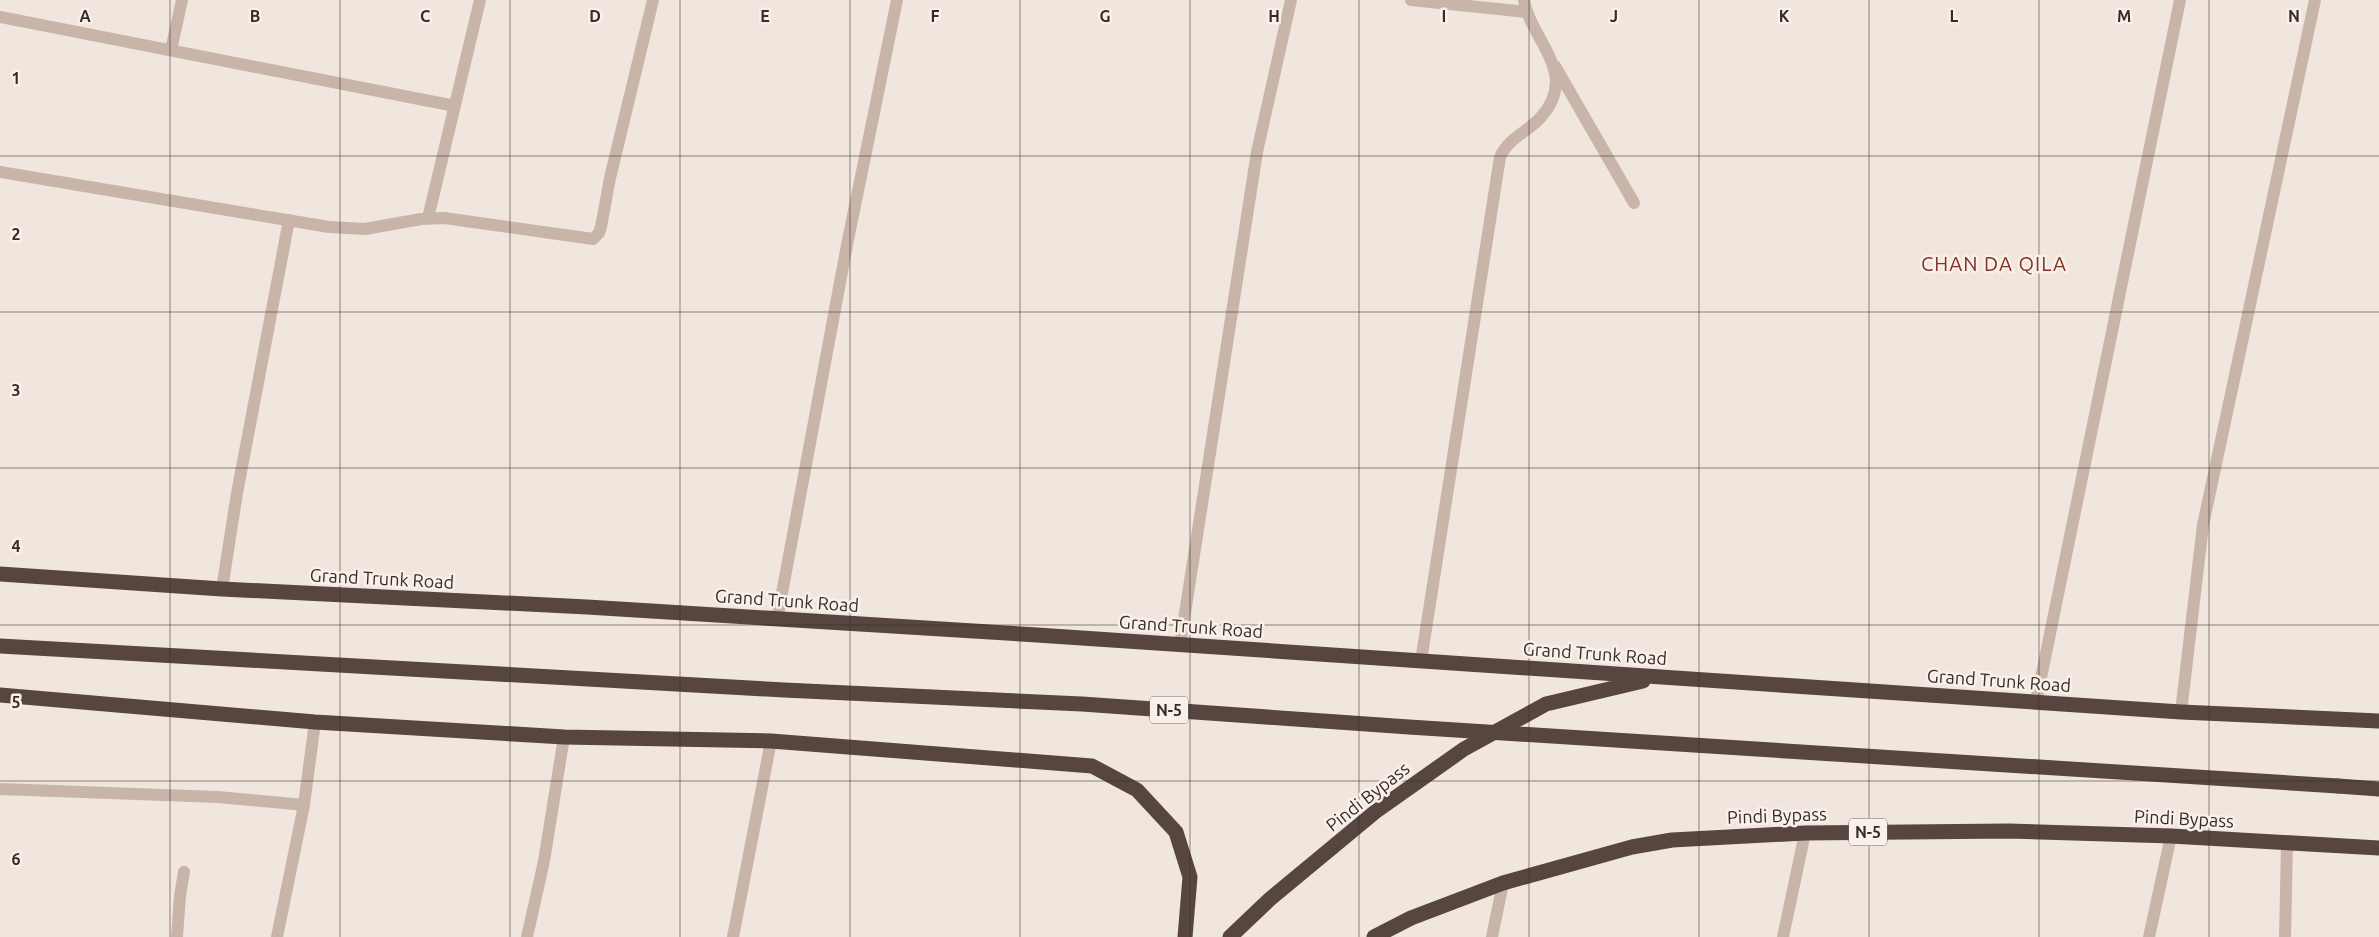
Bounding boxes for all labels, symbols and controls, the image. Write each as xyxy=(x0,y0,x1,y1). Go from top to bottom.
text: A xyxy=(79,7,91,25)
text: B xyxy=(250,7,260,25)
text: C xyxy=(420,7,430,25)
text: D xyxy=(589,7,601,25)
text: E xyxy=(760,7,770,25)
text: F xyxy=(931,7,940,25)
text: G xyxy=(1099,7,1111,25)
text: H xyxy=(1268,7,1280,25)
text: I xyxy=(1442,7,1446,25)
text: J xyxy=(1610,7,1618,25)
text: K xyxy=(1779,7,1790,25)
text: L xyxy=(1950,7,1959,25)
text: M xyxy=(2117,7,2131,25)
text: N xyxy=(2288,7,2300,25)
text: 1 xyxy=(11,69,21,87)
text: 2 xyxy=(11,225,21,243)
district label: CHAN DA QILA xyxy=(1921,252,2067,275)
text: 3 xyxy=(11,381,21,399)
text: 4 xyxy=(11,537,21,555)
street label: Grand Trunk Road xyxy=(309,564,455,592)
street label: Grand Trunk Road xyxy=(714,585,860,615)
street label: Grand Trunk Road xyxy=(1118,611,1264,641)
street label: Grand Trunk Road xyxy=(1522,638,1668,668)
street label: Grand Trunk Road xyxy=(1926,665,2072,695)
text: 5 xyxy=(11,693,21,711)
road number: N-5 xyxy=(1150,696,1188,724)
street label: Pindi Bypass xyxy=(1322,757,1413,835)
street label: Pindi Bypass xyxy=(1727,803,1827,827)
street label: Pindi Bypass xyxy=(2134,805,2235,831)
road number: N-5 xyxy=(1849,819,1887,846)
text: 6 xyxy=(11,850,21,868)

